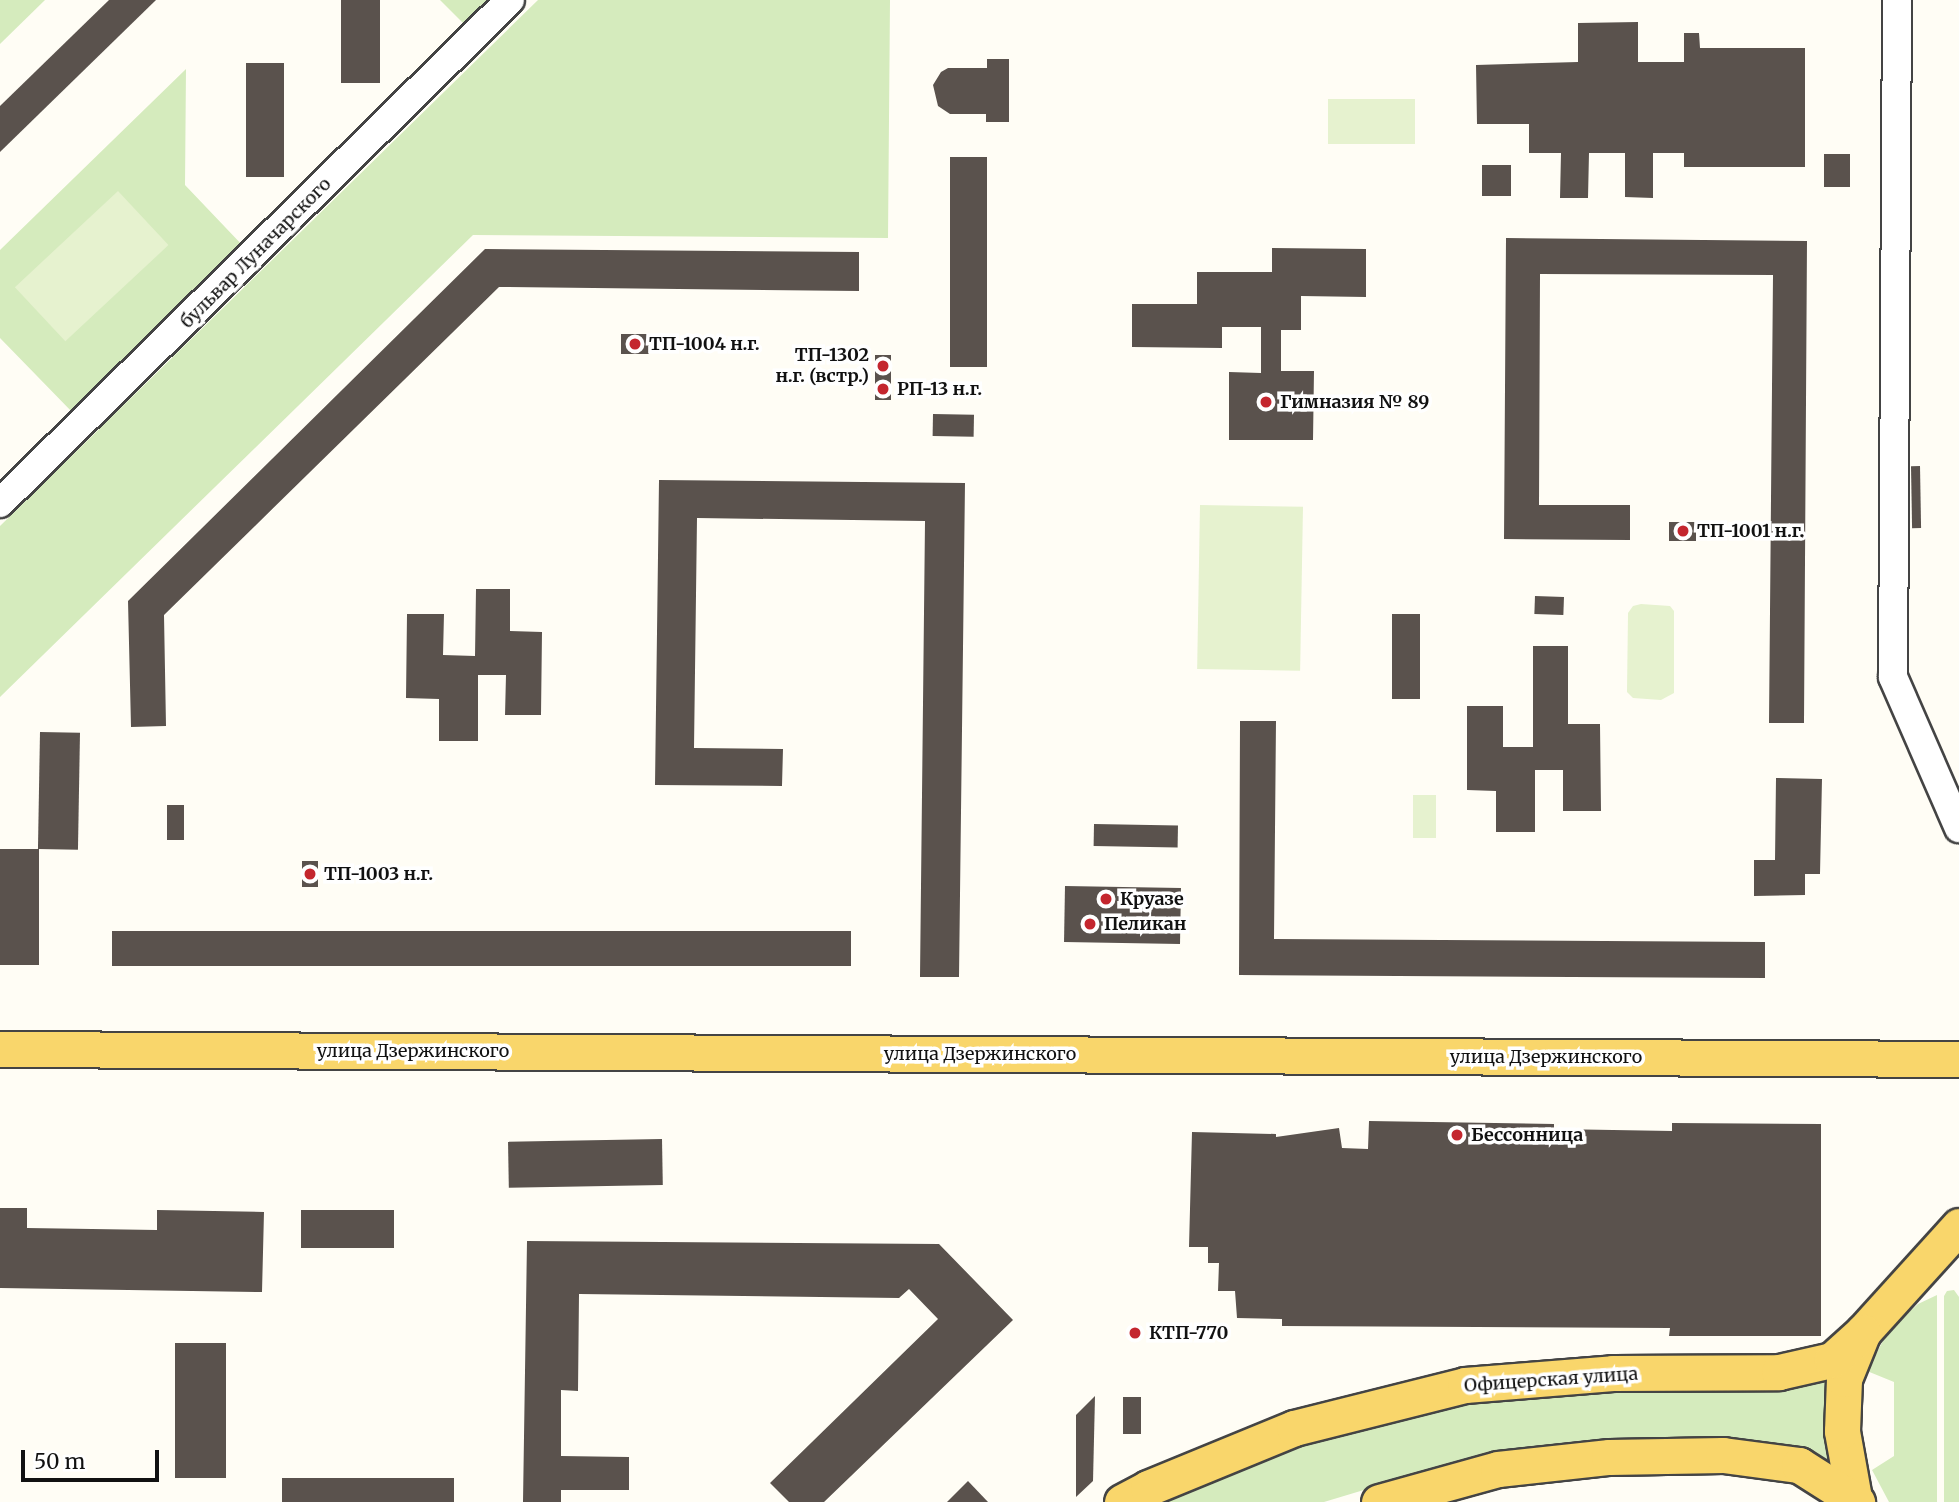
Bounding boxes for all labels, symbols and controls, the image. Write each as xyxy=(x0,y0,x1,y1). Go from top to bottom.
street label: бульвар Луначарского xyxy=(176,173,336,333)
place label: ТП-1004 н.г. xyxy=(649,333,760,355)
marker: ТП-1004 н.г. xyxy=(627,336,643,352)
place label: ТП-1302 н.г. (встр.) xyxy=(775,345,869,388)
marker: ТП-1302 н.г. (встр.) xyxy=(875,358,891,374)
place label: РП-13 н.г. xyxy=(897,378,982,400)
marker: РП-13 н.г. xyxy=(875,381,891,397)
place label: Гимназия № 89 xyxy=(1280,391,1429,413)
marker: Гимназия № 89 xyxy=(1258,394,1274,410)
place label: ТП-1001 н.г. xyxy=(1697,520,1804,542)
marker: ТП-1001 н.г. xyxy=(1675,523,1691,539)
place label: ТП-1003 н.г. xyxy=(324,863,433,885)
marker: ТП-1003 н.г. xyxy=(302,866,318,882)
place label: Круазе xyxy=(1120,888,1184,910)
marker: Круазе xyxy=(1098,891,1114,907)
place label: Пеликан xyxy=(1104,913,1186,935)
marker: Пеликан xyxy=(1082,916,1098,932)
street label: улица Дзержинского xyxy=(317,1040,509,1062)
street label: улица Дзержинского xyxy=(884,1043,1076,1065)
street label: улица Дзержинского xyxy=(1450,1046,1642,1068)
place label: Бессонница xyxy=(1471,1124,1583,1146)
marker: Бессонница xyxy=(1449,1127,1465,1143)
place label: КТП-770 xyxy=(1149,1322,1228,1344)
marker: КТП-770 xyxy=(1127,1325,1143,1341)
street label: Офицерская улица xyxy=(1463,1363,1639,1397)
scale bar xyxy=(24,1436,163,1480)
text: 50 m xyxy=(34,1448,85,1475)

